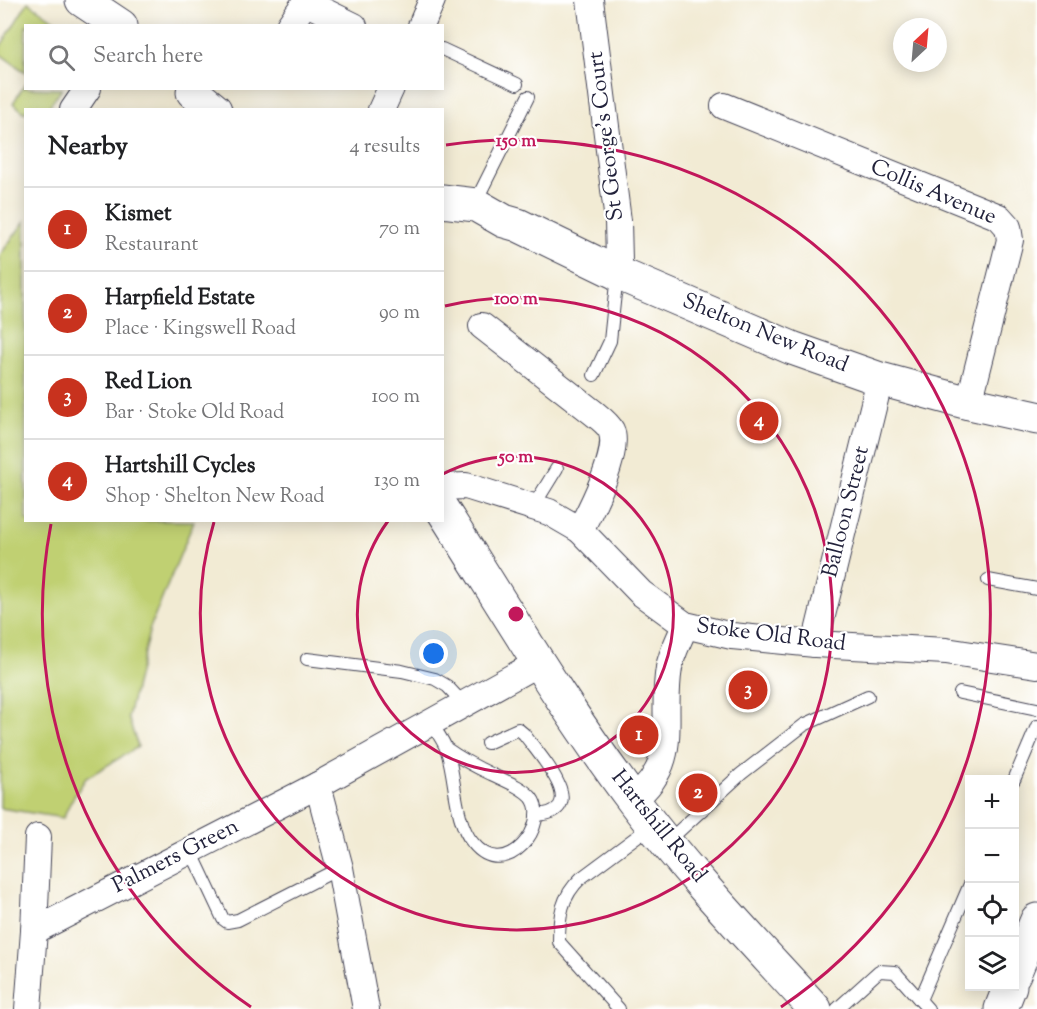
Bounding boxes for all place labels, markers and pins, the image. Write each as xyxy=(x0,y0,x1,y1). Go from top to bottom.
pin: 4 xyxy=(740,398,778,444)
centre of rings xyxy=(506,604,526,624)
pin: 3 xyxy=(728,668,768,712)
pin: 1 xyxy=(620,712,658,758)
pin: 2 xyxy=(678,770,718,816)

